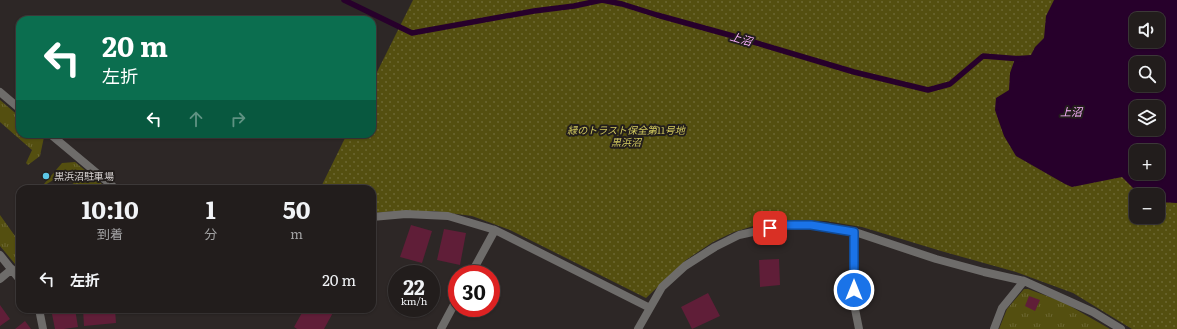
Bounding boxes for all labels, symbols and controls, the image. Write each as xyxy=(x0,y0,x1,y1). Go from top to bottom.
map controls xyxy=(1129,12,1165,224)
button: sound xyxy=(1129,12,1165,48)
text: 20 m xyxy=(102,24,168,66)
water label: 上沼 xyxy=(728,27,756,49)
icon: left xyxy=(36,32,88,84)
button: search xyxy=(1129,56,1165,92)
text: 左折 xyxy=(102,62,138,89)
button: layers xyxy=(1129,100,1165,136)
water label: 上沼 xyxy=(1060,103,1084,119)
icon: left xyxy=(143,108,165,130)
icon: ahead xyxy=(185,108,207,130)
icon: right xyxy=(227,108,249,130)
park label: 緑のトラスト保全第11号地 黒浜沼 xyxy=(567,122,686,149)
button: + xyxy=(1129,144,1165,180)
place label: 黒浜沼駐車場 xyxy=(54,168,114,183)
marker: 黒浜沼駐車場 xyxy=(41,171,51,181)
button: − xyxy=(1129,188,1165,224)
text: 10:10 xyxy=(81,191,139,226)
text: 1 xyxy=(206,191,216,226)
text: 50 xyxy=(283,191,311,226)
pin xyxy=(753,211,787,245)
icon: arrive xyxy=(759,217,781,239)
text: 到着 xyxy=(97,224,123,243)
text: 分 xyxy=(204,224,217,243)
text: m xyxy=(290,224,303,243)
speed limit sign: 30 xyxy=(448,265,500,317)
icon: left xyxy=(36,268,58,290)
text: 左折 xyxy=(70,268,100,291)
text: 20 m xyxy=(322,268,356,291)
position arrow xyxy=(833,269,875,311)
text: 22 xyxy=(403,271,425,301)
text: km/h xyxy=(401,293,427,308)

